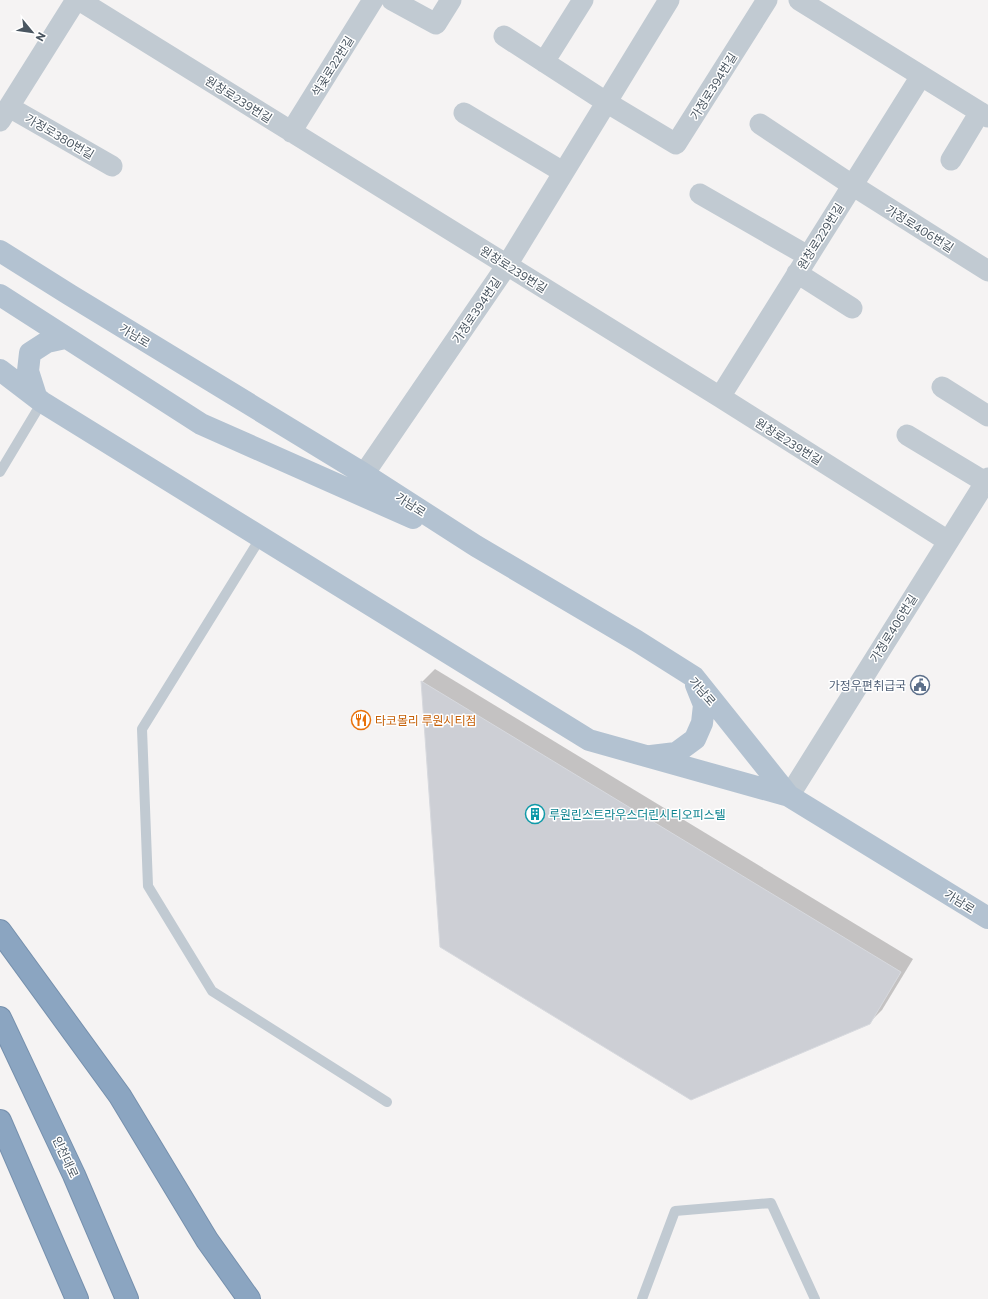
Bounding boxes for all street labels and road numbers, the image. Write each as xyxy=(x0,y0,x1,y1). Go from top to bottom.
street label: 석곶로22번길 xyxy=(308,33,356,99)
street label: 가정로394번길 xyxy=(687,50,739,122)
street label: 원창로239번길 xyxy=(203,73,275,125)
street label: 가정로380번길 xyxy=(23,111,97,161)
street label: 원창로229번길 xyxy=(794,200,846,272)
street label: 가정로406번길 xyxy=(883,202,957,254)
street label: 원창로239번길 xyxy=(478,243,550,295)
street label: 가정로394번길 xyxy=(449,274,503,346)
street label: 가남로 xyxy=(117,320,153,350)
street label: 원창로239번길 xyxy=(753,415,825,467)
street label: 가남로 xyxy=(393,489,429,519)
street label: 가정로406번길 xyxy=(867,591,919,665)
street label: 가남로 xyxy=(687,674,719,708)
street label: 가남로 xyxy=(942,886,978,916)
street label: 인천대로 xyxy=(50,1134,82,1180)

